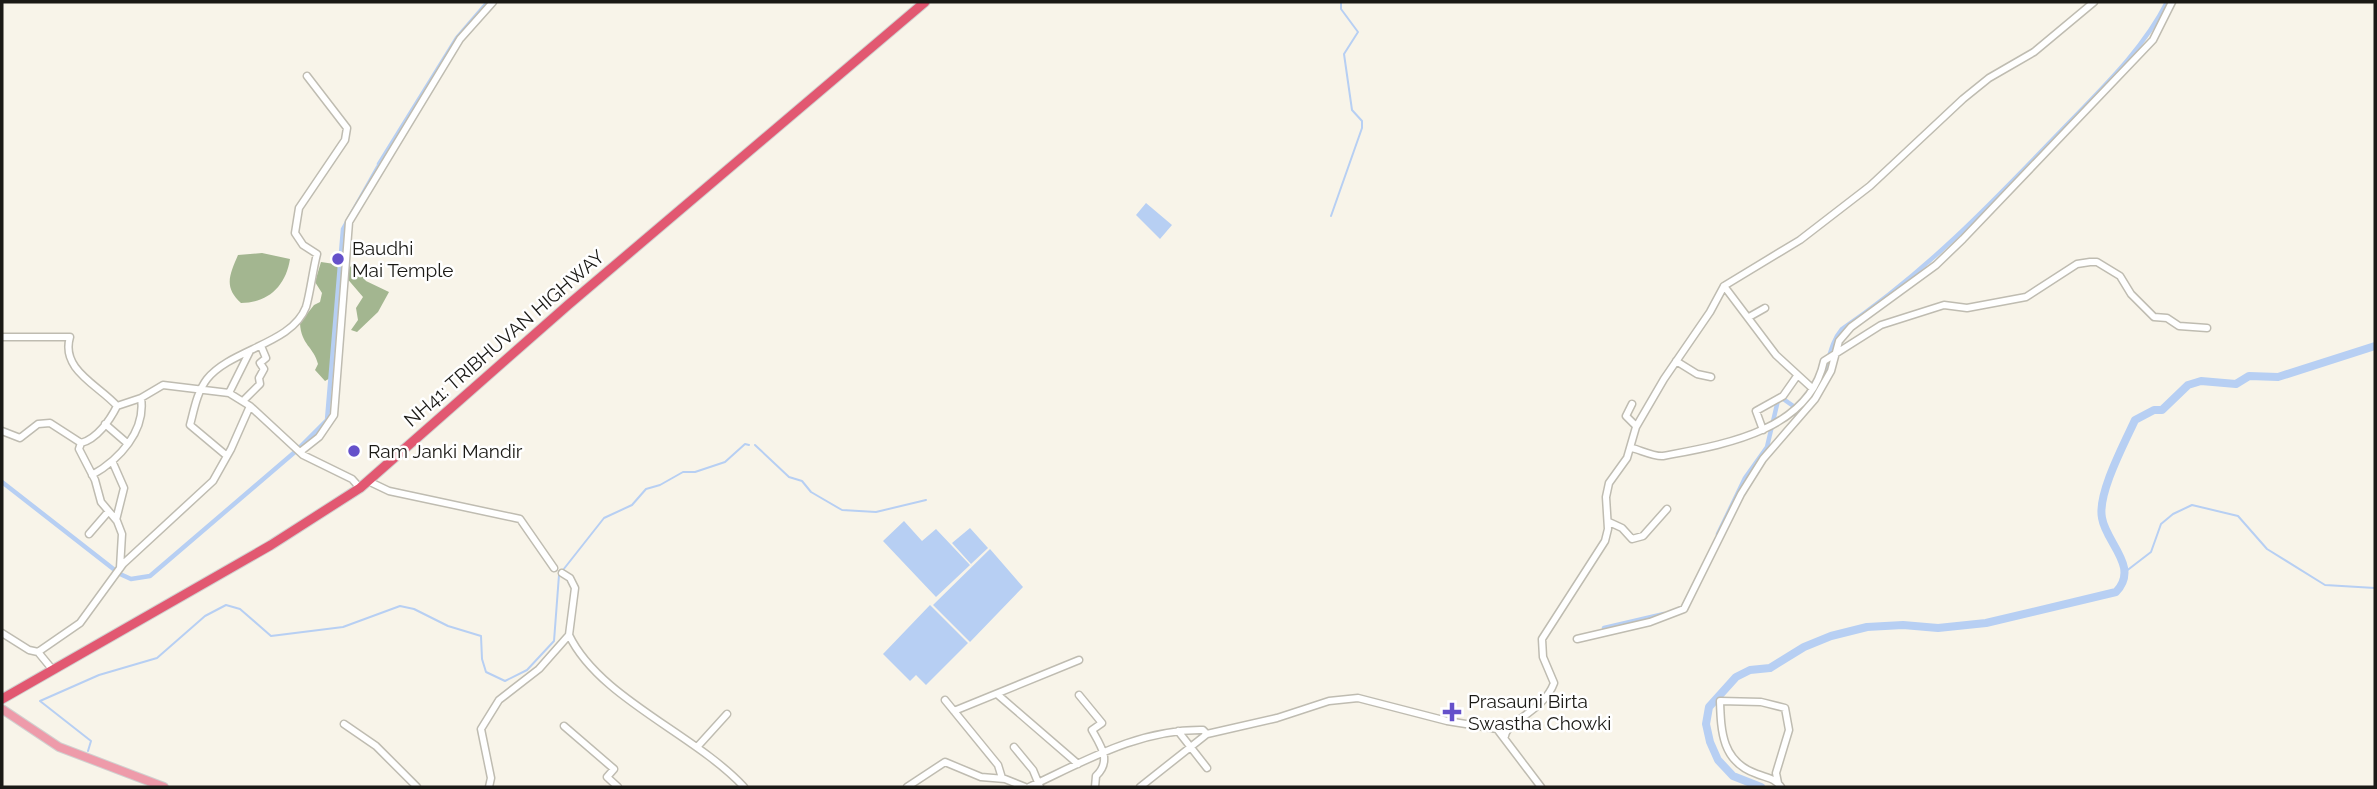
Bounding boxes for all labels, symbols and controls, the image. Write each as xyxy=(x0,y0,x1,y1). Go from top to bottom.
place label: Baudhi Mai Temple xyxy=(352,237,453,281)
street label: NH41: TRIBHUVAN HIGHWAY xyxy=(400,245,609,431)
marker: Baudhi Mai Temple xyxy=(330,251,346,267)
place label: Ram Janki Mandir xyxy=(368,440,523,462)
marker: Ram Janki Mandir xyxy=(346,443,362,459)
place label: Prasauni Birta Swastha Chowki xyxy=(1468,690,1611,734)
marker: Prasauni Birta Swastha Chowki xyxy=(1442,702,1462,722)

